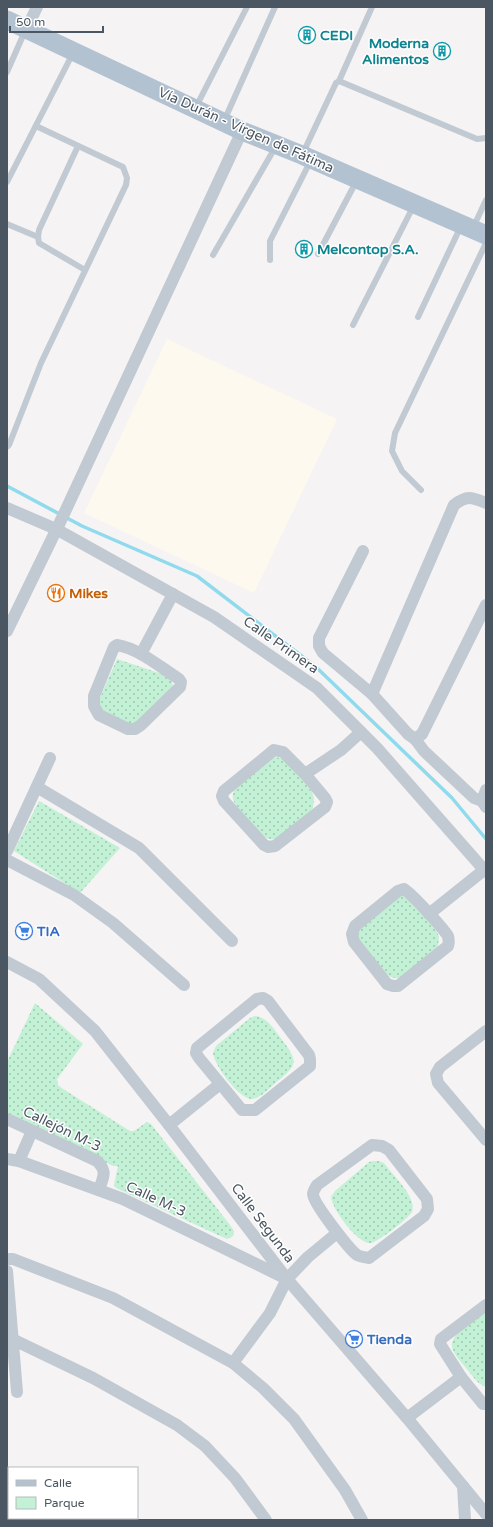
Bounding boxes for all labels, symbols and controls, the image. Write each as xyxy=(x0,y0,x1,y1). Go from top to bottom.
scale bar xyxy=(10,8,103,34)
text: 50 m xyxy=(16,15,45,29)
building icon: CEDI xyxy=(297,25,317,45)
place label: CEDI xyxy=(320,27,353,44)
place label: Moderna Alimentos xyxy=(362,35,429,68)
building icon: Moderna Alimentos xyxy=(432,41,452,61)
street label: Vía Durán - Vírgen de Fátima xyxy=(156,83,336,177)
building icon: Melcontop S.A. xyxy=(294,239,314,259)
place label: Melcontop S.A. xyxy=(317,241,419,258)
restaurant icon: Mikes xyxy=(46,583,66,603)
place label: Mikes xyxy=(69,585,108,602)
street label: Calle Primera xyxy=(240,613,322,677)
supermarket icon: TIA xyxy=(14,921,34,941)
place label: TIA xyxy=(36,923,61,940)
street label: Callejón M-3 xyxy=(20,1103,104,1155)
street label: Calle M-3 xyxy=(123,1178,189,1220)
street label: Calle Segunda xyxy=(228,1180,298,1266)
supermarket icon: Tienda xyxy=(344,1329,364,1349)
place label: Tienda xyxy=(366,1331,412,1348)
legend xyxy=(8,1467,138,1519)
text: Calle xyxy=(44,1476,72,1490)
text: Parque xyxy=(44,1496,85,1510)

